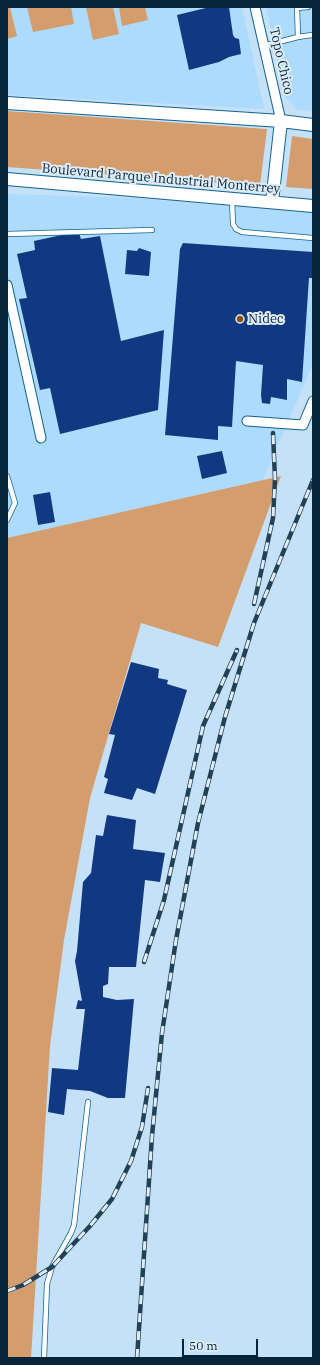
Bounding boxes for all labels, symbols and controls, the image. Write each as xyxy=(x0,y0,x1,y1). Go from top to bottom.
street label: Topo Chico xyxy=(266,26,296,96)
street label: Boulevard Parque Industrial Monterrey xyxy=(41,161,281,197)
place label: Nidec xyxy=(248,311,284,327)
marker: Nidec xyxy=(235,314,245,324)
scale bar xyxy=(184,1331,260,1357)
text: 50 m xyxy=(189,1338,218,1353)

